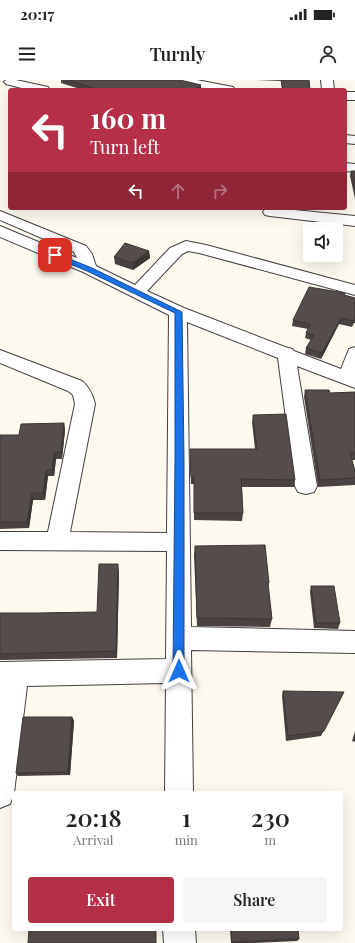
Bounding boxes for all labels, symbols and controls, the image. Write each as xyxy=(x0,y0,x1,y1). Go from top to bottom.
text: 20:17 xyxy=(20,4,54,24)
text: Turnly xyxy=(150,42,205,66)
icon: menu xyxy=(16,43,38,65)
icon: person xyxy=(317,43,339,65)
text: 160 m xyxy=(90,99,166,136)
icon: left xyxy=(24,104,76,156)
text: Turn left xyxy=(90,135,160,159)
icon: left xyxy=(125,180,147,202)
icon: ahead xyxy=(167,180,189,202)
icon: right xyxy=(209,180,231,202)
map controls xyxy=(303,222,343,262)
button: sound xyxy=(303,222,343,262)
pin xyxy=(38,238,72,272)
icon: arrive xyxy=(44,244,66,266)
position arrow xyxy=(158,650,200,692)
text: 20:18 xyxy=(65,801,122,833)
text: 1 xyxy=(182,801,191,833)
text: 230 xyxy=(251,801,290,833)
text: Arrival xyxy=(73,831,113,848)
text: min xyxy=(175,831,198,848)
text: m xyxy=(265,831,276,848)
button: Exit xyxy=(28,877,174,923)
button: Share xyxy=(182,877,327,923)

